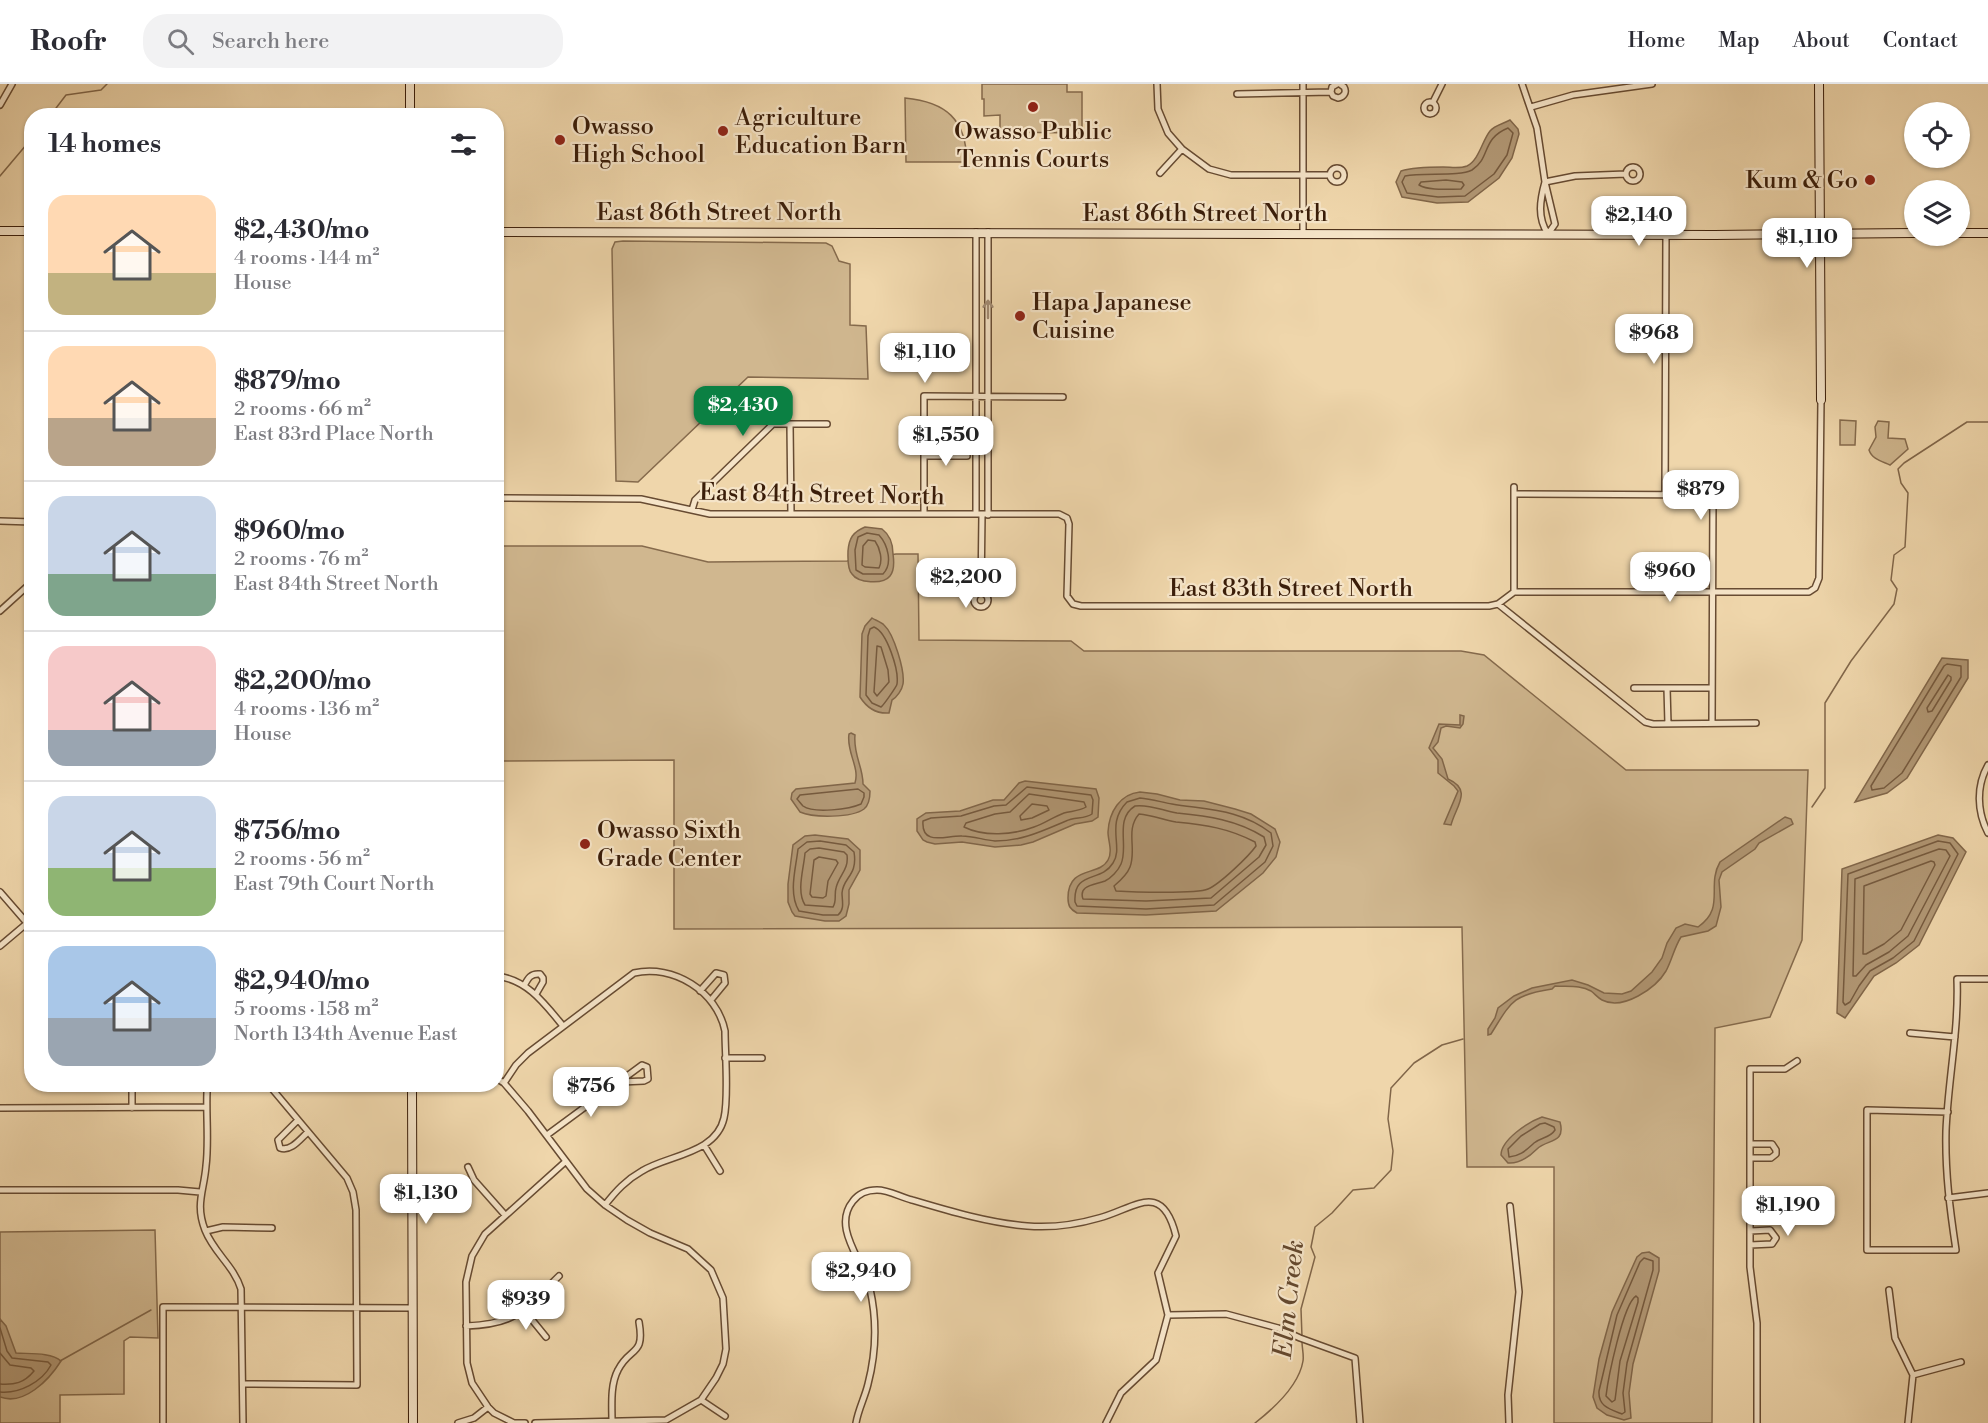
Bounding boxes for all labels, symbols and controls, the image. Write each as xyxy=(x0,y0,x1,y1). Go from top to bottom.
search box xyxy=(143,14,563,68)
text: Roofr xyxy=(30,24,107,59)
icon: search xyxy=(164,25,197,58)
text: Search here xyxy=(212,28,329,55)
text: Home xyxy=(1628,28,1685,54)
text: Map xyxy=(1718,28,1760,54)
text: About xyxy=(1793,28,1850,54)
text: Contact xyxy=(1883,28,1958,54)
marker: Owasso Public Tennis Courts xyxy=(1026,100,1040,114)
map controls xyxy=(1904,102,1970,246)
button: locate xyxy=(1904,102,1970,168)
place label: Agriculture Education Barn xyxy=(734,103,906,161)
place label: Owasso High School xyxy=(572,112,705,170)
place label: Owasso Public Tennis Courts xyxy=(954,117,1112,175)
marker: Agriculture Education Barn xyxy=(716,124,730,138)
text: 14 homes xyxy=(48,128,161,160)
icon: filters xyxy=(447,128,480,161)
marker: Owasso High School xyxy=(553,133,567,147)
place label: Kum & Go xyxy=(1745,166,1858,196)
marker: Kum & Go xyxy=(1863,173,1877,187)
button: layers xyxy=(1904,180,1970,246)
pin: $2,140 xyxy=(1590,196,1688,247)
street label: East 86th Street North xyxy=(596,198,842,228)
street label: East 86th Street North xyxy=(1082,199,1328,229)
text: $2,140 xyxy=(1605,203,1673,228)
text: $2,430/mo xyxy=(234,214,370,246)
pin: $1,110 xyxy=(1758,218,1856,269)
icon: home xyxy=(96,219,168,291)
text: $1,110 xyxy=(1776,225,1838,250)
text: 4 rooms · 144 m² xyxy=(234,246,379,271)
text: House xyxy=(234,271,292,296)
place label: Hapa Japanese Cuisine xyxy=(1032,288,1192,346)
one-way arrow xyxy=(982,300,994,320)
marker: Hapa Japanese Cuisine xyxy=(1013,309,1027,323)
pin: $968 xyxy=(1618,314,1690,365)
text: $968 xyxy=(1629,321,1679,346)
pin: $1,110 xyxy=(876,333,974,384)
text: $1,110 xyxy=(894,340,956,365)
text: $879/mo xyxy=(234,365,341,397)
icon: home xyxy=(96,370,168,442)
pin: $2,430 xyxy=(694,386,792,437)
text: $2,430 xyxy=(708,393,778,418)
text: 2 rooms · 66 m² xyxy=(234,397,371,422)
pin: $1,550 xyxy=(897,416,995,467)
text: East 83rd Place North xyxy=(234,422,434,447)
text: $1,550 xyxy=(912,423,980,448)
pin: $879 xyxy=(1665,470,1737,521)
text: $879 xyxy=(1677,477,1725,502)
street label: East 84th Street North xyxy=(699,478,945,512)
text: $960/mo xyxy=(234,515,345,547)
icon: home xyxy=(96,520,168,592)
text: 2 rooms · 76 m² xyxy=(234,547,368,572)
pin: $960 xyxy=(1634,552,1706,603)
pin: $2,200 xyxy=(917,558,1015,609)
text: $960 xyxy=(1644,559,1696,584)
text: $2,200 xyxy=(930,565,1002,590)
text: East 84th Street North xyxy=(234,572,439,597)
street label: East 83th Street North xyxy=(1169,574,1413,604)
text: $2,200/mo xyxy=(234,665,372,697)
icon: home xyxy=(96,670,168,742)
text: 4 rooms · 136 m² xyxy=(234,697,379,722)
text: House xyxy=(234,722,292,747)
text: $756/mo xyxy=(234,815,341,847)
place label: Owasso Sixth Grade Center xyxy=(597,816,742,874)
icon: home xyxy=(96,820,168,892)
marker: Owasso Sixth Grade Center xyxy=(578,837,592,851)
text: 2 rooms · 56 m² xyxy=(234,847,370,872)
text: East 79th Court North xyxy=(234,872,434,897)
text: $2,940/mo xyxy=(234,965,370,997)
icon: home xyxy=(96,970,168,1042)
text: 5 rooms · 158 m² xyxy=(234,997,378,1022)
text: North 134th Avenue East xyxy=(234,1022,458,1047)
pin: $756 xyxy=(555,1067,627,1118)
text: $756 xyxy=(567,1074,615,1099)
pin: $1,130 xyxy=(377,1174,475,1225)
text: $1,130 xyxy=(394,1181,458,1206)
pin: $1,190 xyxy=(1739,1186,1837,1237)
text: $1,190 xyxy=(1756,1193,1820,1218)
water label: Elm Creek xyxy=(1267,1239,1311,1361)
pin: $2,940 xyxy=(812,1252,910,1303)
text: $2,940 xyxy=(826,1259,896,1284)
pin: $939 xyxy=(490,1280,562,1331)
text: $939 xyxy=(501,1287,551,1312)

